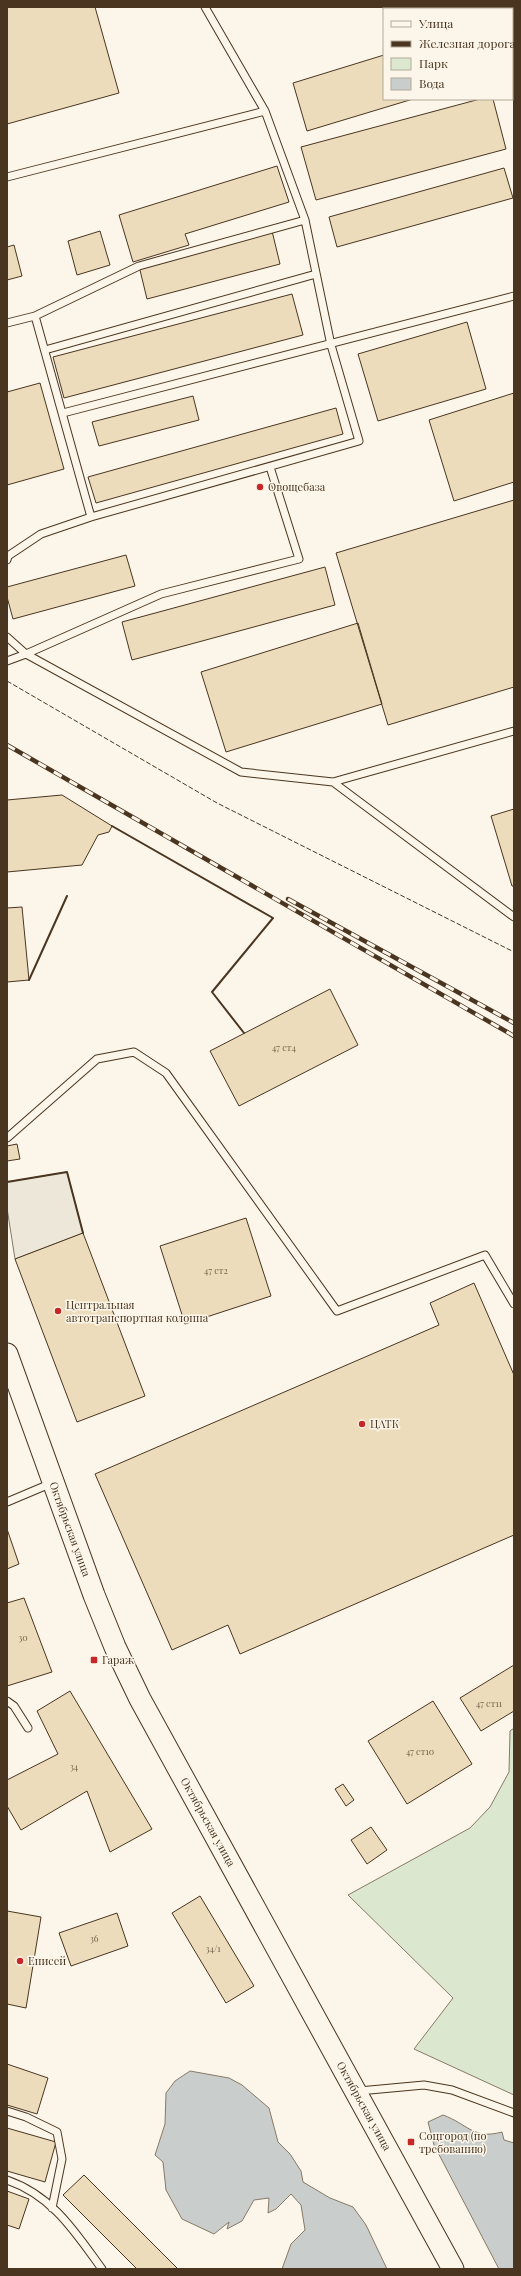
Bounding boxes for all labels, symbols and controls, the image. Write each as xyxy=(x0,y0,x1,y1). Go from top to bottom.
legend xyxy=(383,8,513,100)
text: Улица xyxy=(418,15,453,31)
text: Железная дорога xyxy=(419,35,516,51)
text: Парк xyxy=(419,55,448,71)
text: Вода xyxy=(419,75,445,91)
place label: Овощебаза xyxy=(268,479,326,494)
marker: Овощебаза xyxy=(255,482,265,492)
house number: 47 ст4 xyxy=(272,1041,297,1053)
house number: 47 ст2 xyxy=(204,1264,228,1276)
place label: Центральная автотранспортная колонна xyxy=(66,1297,209,1325)
marker: Центральная автотранспортная колонна xyxy=(53,1306,63,1316)
place label: ЦАТК xyxy=(370,1416,400,1431)
marker: ЦАТК xyxy=(357,1419,367,1429)
street label: Октябрьская улица xyxy=(46,1479,95,1579)
house number: 30 xyxy=(18,1631,28,1643)
place label: Гараж xyxy=(102,1652,135,1667)
marker: Гараж xyxy=(89,1655,99,1665)
house number: 47 ст11 xyxy=(476,1697,503,1709)
house number: 47 ст10 xyxy=(406,1745,434,1757)
house number: 34 xyxy=(70,1760,79,1772)
street label: Октябрьская улица xyxy=(178,1774,239,1870)
house number: 36 xyxy=(90,1932,99,1944)
house number: 34/1 xyxy=(205,1942,221,1954)
place label: Енисей xyxy=(28,1953,66,1968)
marker: Енисей xyxy=(15,1956,25,1966)
street label: Октябрьская улица xyxy=(334,2058,395,2154)
place label: Соцгород (по требованию) xyxy=(419,2128,487,2156)
marker: Соцгород (по требованию) xyxy=(406,2137,416,2147)

